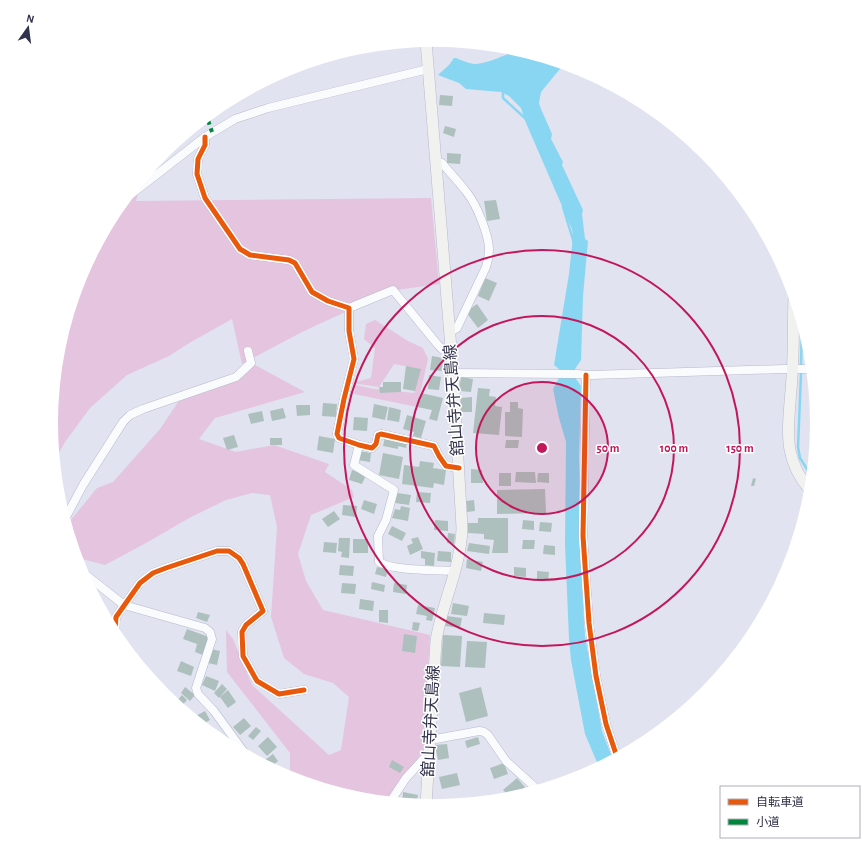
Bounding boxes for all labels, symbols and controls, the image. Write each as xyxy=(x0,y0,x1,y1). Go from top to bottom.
north arrow xyxy=(8,8,48,48)
text: N xyxy=(25,13,35,25)
street label: 舘山寺弁天島線 xyxy=(441,344,466,456)
centre of rings xyxy=(535,441,549,455)
text: 50 m xyxy=(597,442,620,454)
text: 100 m xyxy=(660,442,688,454)
text: 150 m xyxy=(726,442,754,454)
street label: 舘山寺弁天島線 xyxy=(419,665,442,777)
legend xyxy=(720,786,860,838)
text: 自転車道 xyxy=(756,795,804,808)
text: 小道 xyxy=(756,815,780,828)

